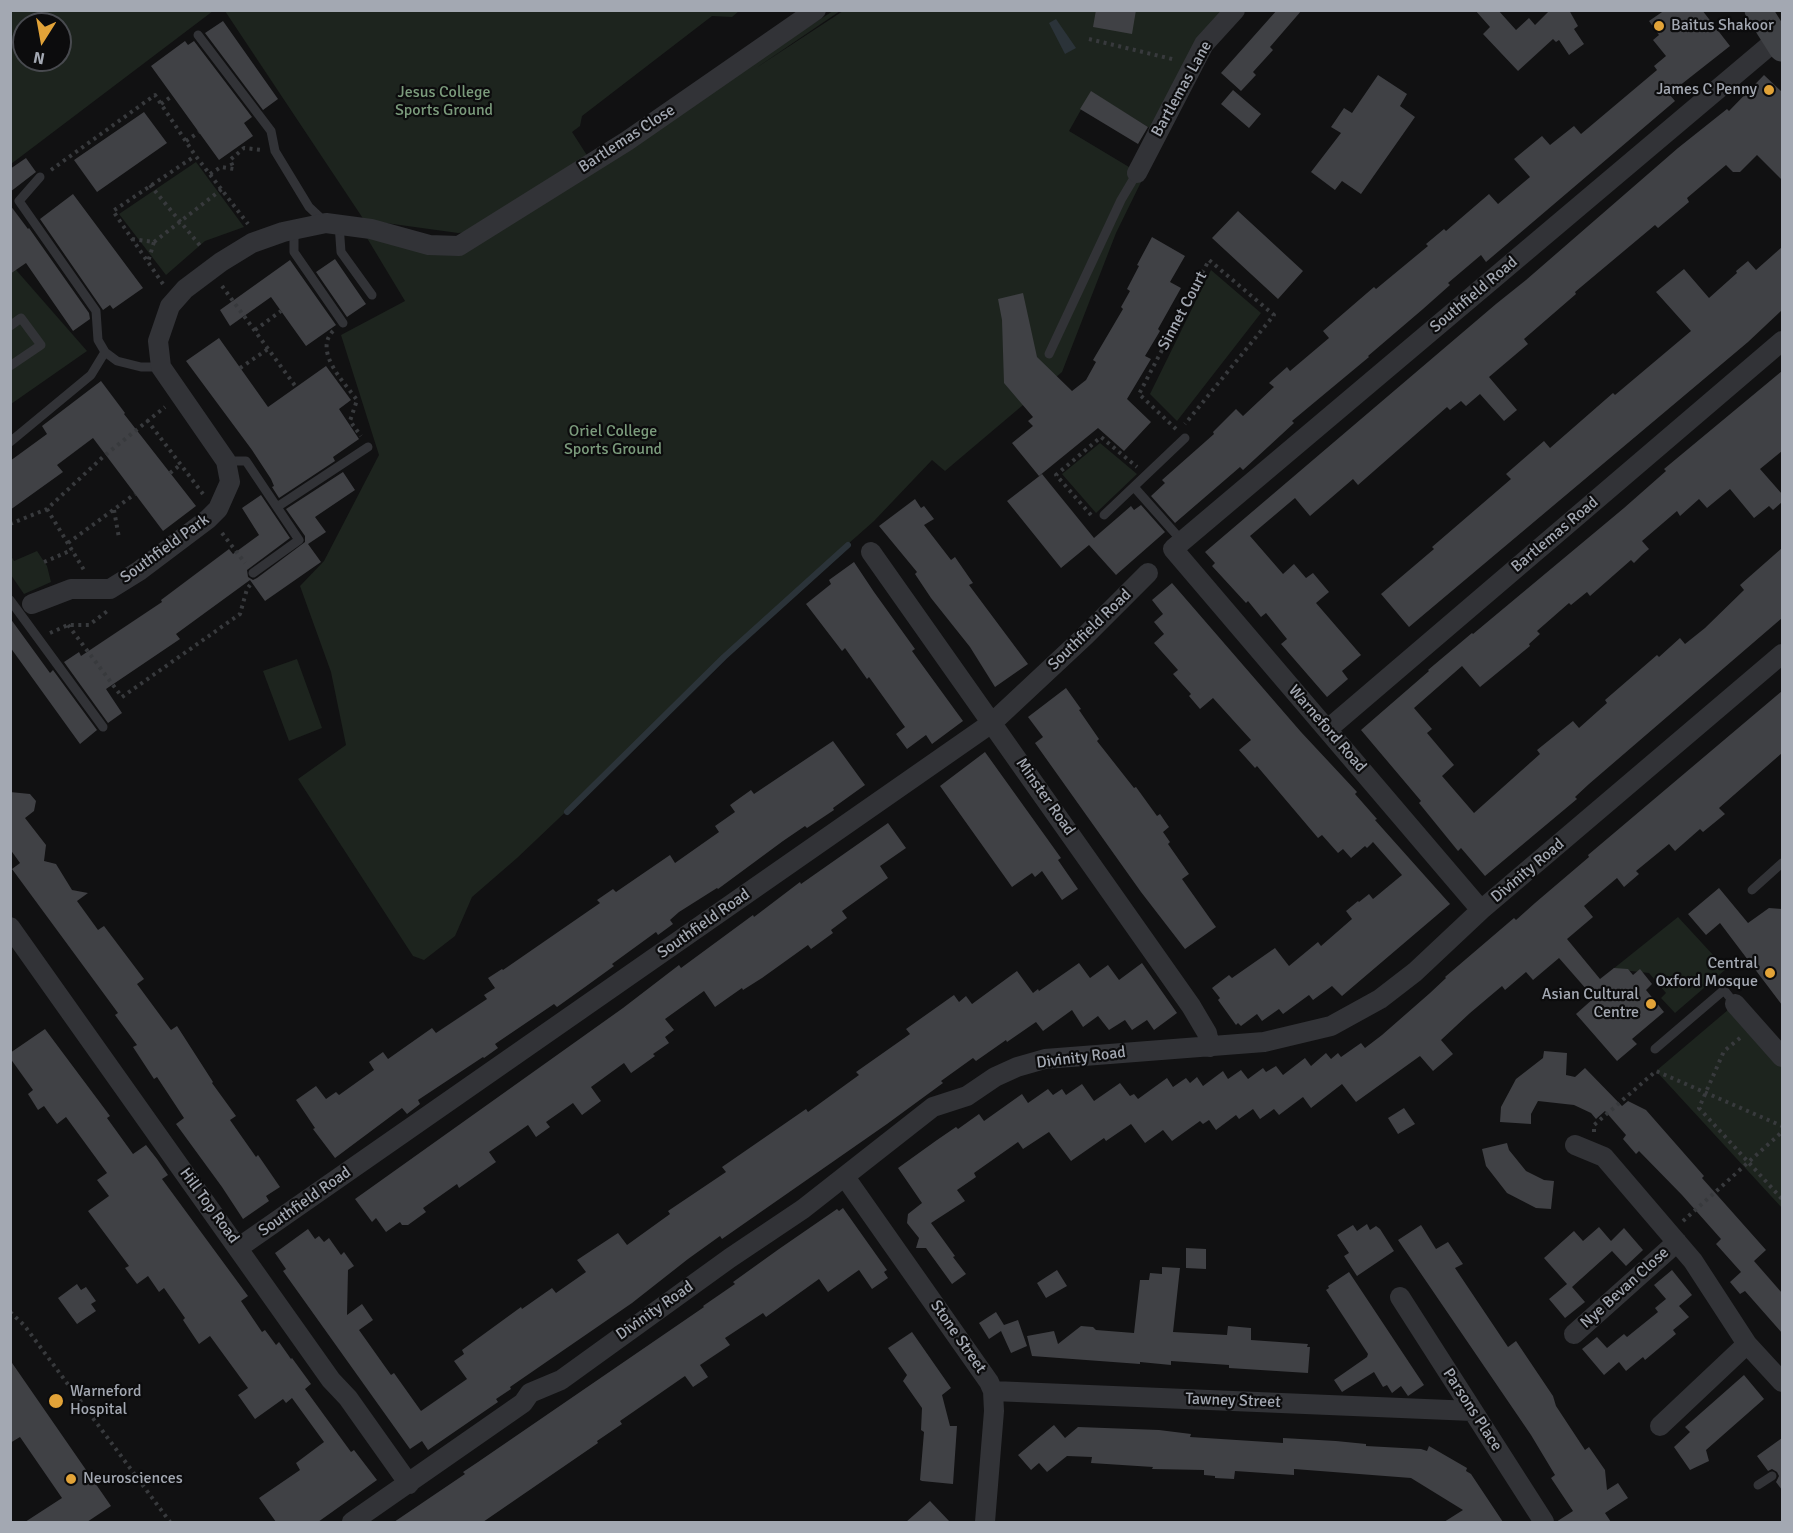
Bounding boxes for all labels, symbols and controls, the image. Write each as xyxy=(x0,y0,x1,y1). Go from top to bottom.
north arrow xyxy=(12,12,72,72)
place label: Baitus Shakoor xyxy=(1671,16,1774,36)
marker: Baitus Shakoor xyxy=(1652,19,1666,33)
street label: Bartlemas Lane xyxy=(1148,38,1216,140)
text: N xyxy=(32,47,46,69)
place label: James C Penny xyxy=(1656,80,1757,100)
park label: Jesus College Sports Ground xyxy=(395,83,493,121)
marker: James C Penny xyxy=(1762,83,1776,97)
street label: Bartlemas Close xyxy=(575,101,679,177)
street label: Southfield Road xyxy=(1426,253,1522,337)
street label: Sinnet Court xyxy=(1154,268,1212,354)
park label: Oriel College Sports Ground xyxy=(564,422,662,460)
street label: Bartlemas Road xyxy=(1508,493,1602,577)
street label: Southfield Park xyxy=(117,510,213,588)
street label: Southfield Road xyxy=(1044,585,1136,675)
street label: Warneford Road xyxy=(1284,681,1370,777)
street label: Minster Road xyxy=(1011,755,1079,839)
street label: Divinity Road xyxy=(1487,835,1569,907)
street label: Southfield Road xyxy=(654,885,754,963)
place label: Central Oxford Mosque xyxy=(1655,954,1758,992)
marker: Central Oxford Mosque xyxy=(1763,966,1777,980)
place label: Asian Cultural Centre xyxy=(1542,985,1639,1023)
marker: Asian Cultural Centre xyxy=(1644,997,1658,1011)
street label: Divinity Road xyxy=(1035,1043,1127,1073)
street label: Southfield Road xyxy=(255,1163,355,1241)
street label: Hill Top Road xyxy=(175,1164,243,1248)
street label: Nye Bevan Close xyxy=(1577,1243,1673,1333)
street label: Divinity Road xyxy=(613,1277,697,1345)
street label: Stone Street xyxy=(926,1297,990,1377)
street label: Parsons Place xyxy=(1438,1365,1506,1455)
place label: Warneford Hospital xyxy=(70,1382,142,1420)
street label: Tawney Street xyxy=(1185,1390,1281,1412)
marker: Warneford Hospital xyxy=(47,1392,65,1410)
place label: Neurosciences xyxy=(83,1469,183,1489)
marker: Neurosciences xyxy=(64,1472,78,1486)

